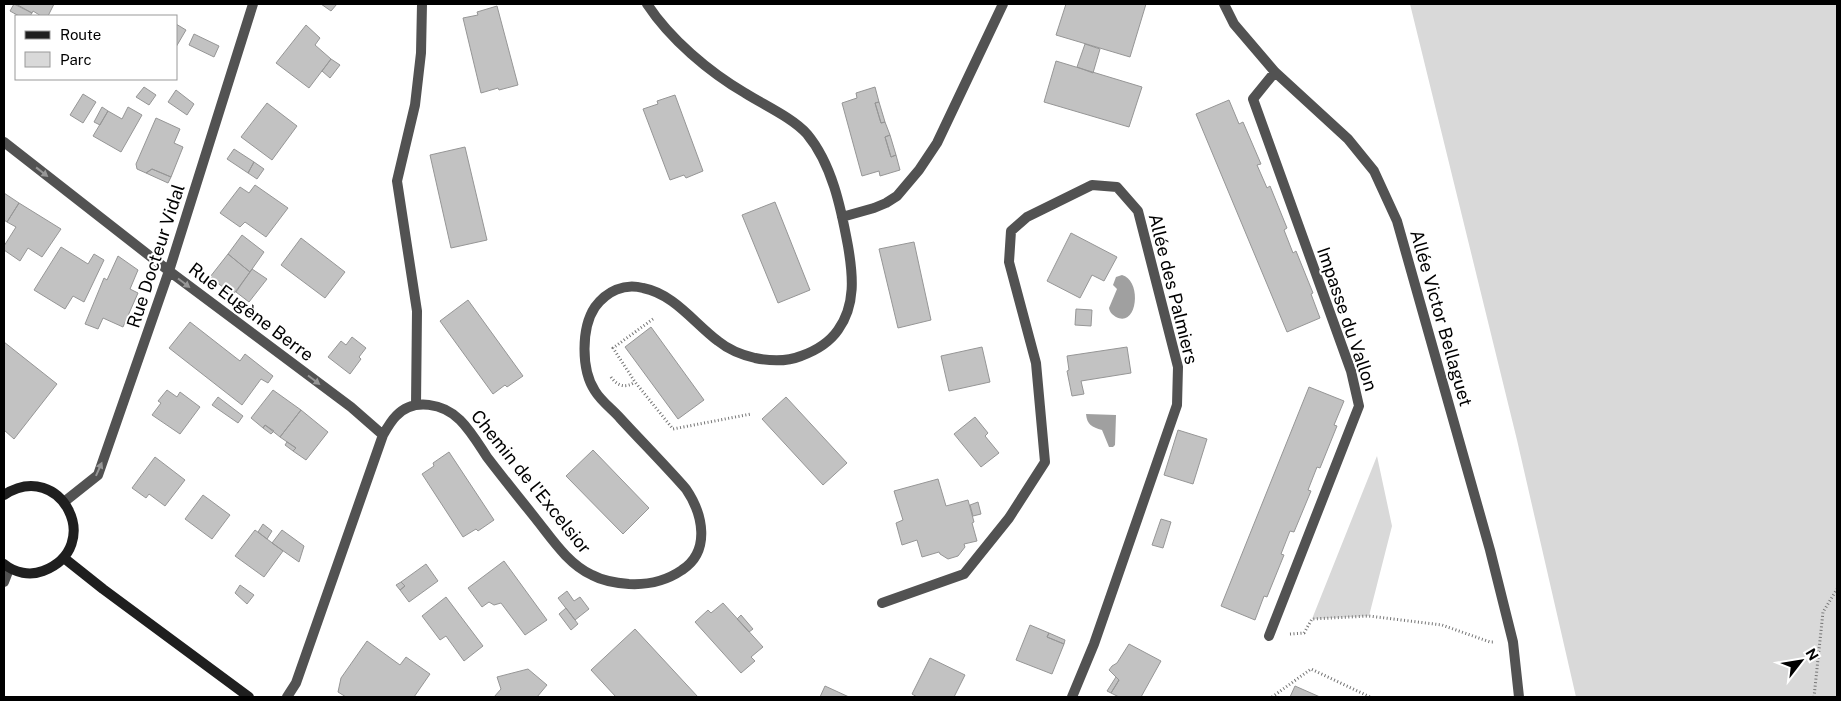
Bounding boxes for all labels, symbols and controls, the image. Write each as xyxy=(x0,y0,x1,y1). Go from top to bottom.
legend xyxy=(15,15,178,80)
text: Route xyxy=(60,26,101,43)
text: Parc xyxy=(60,51,92,68)
one-way arrow xyxy=(35,167,48,178)
street label: Rue Docteur Vidal xyxy=(122,181,189,330)
street label: Allée des Palmiers xyxy=(1145,211,1202,366)
street label: Allée Victor Bellaguet xyxy=(1406,227,1477,408)
street label: Impasse du Vallon xyxy=(1313,244,1382,394)
street label: Rue Eugène Berre xyxy=(185,258,318,365)
one-way arrow xyxy=(177,277,190,288)
one-way arrow xyxy=(307,375,321,385)
street label: Chemin de l'Excelsior xyxy=(467,406,596,558)
one-way arrow xyxy=(96,462,104,476)
north arrow xyxy=(1776,636,1826,686)
text: N xyxy=(1802,645,1822,663)

